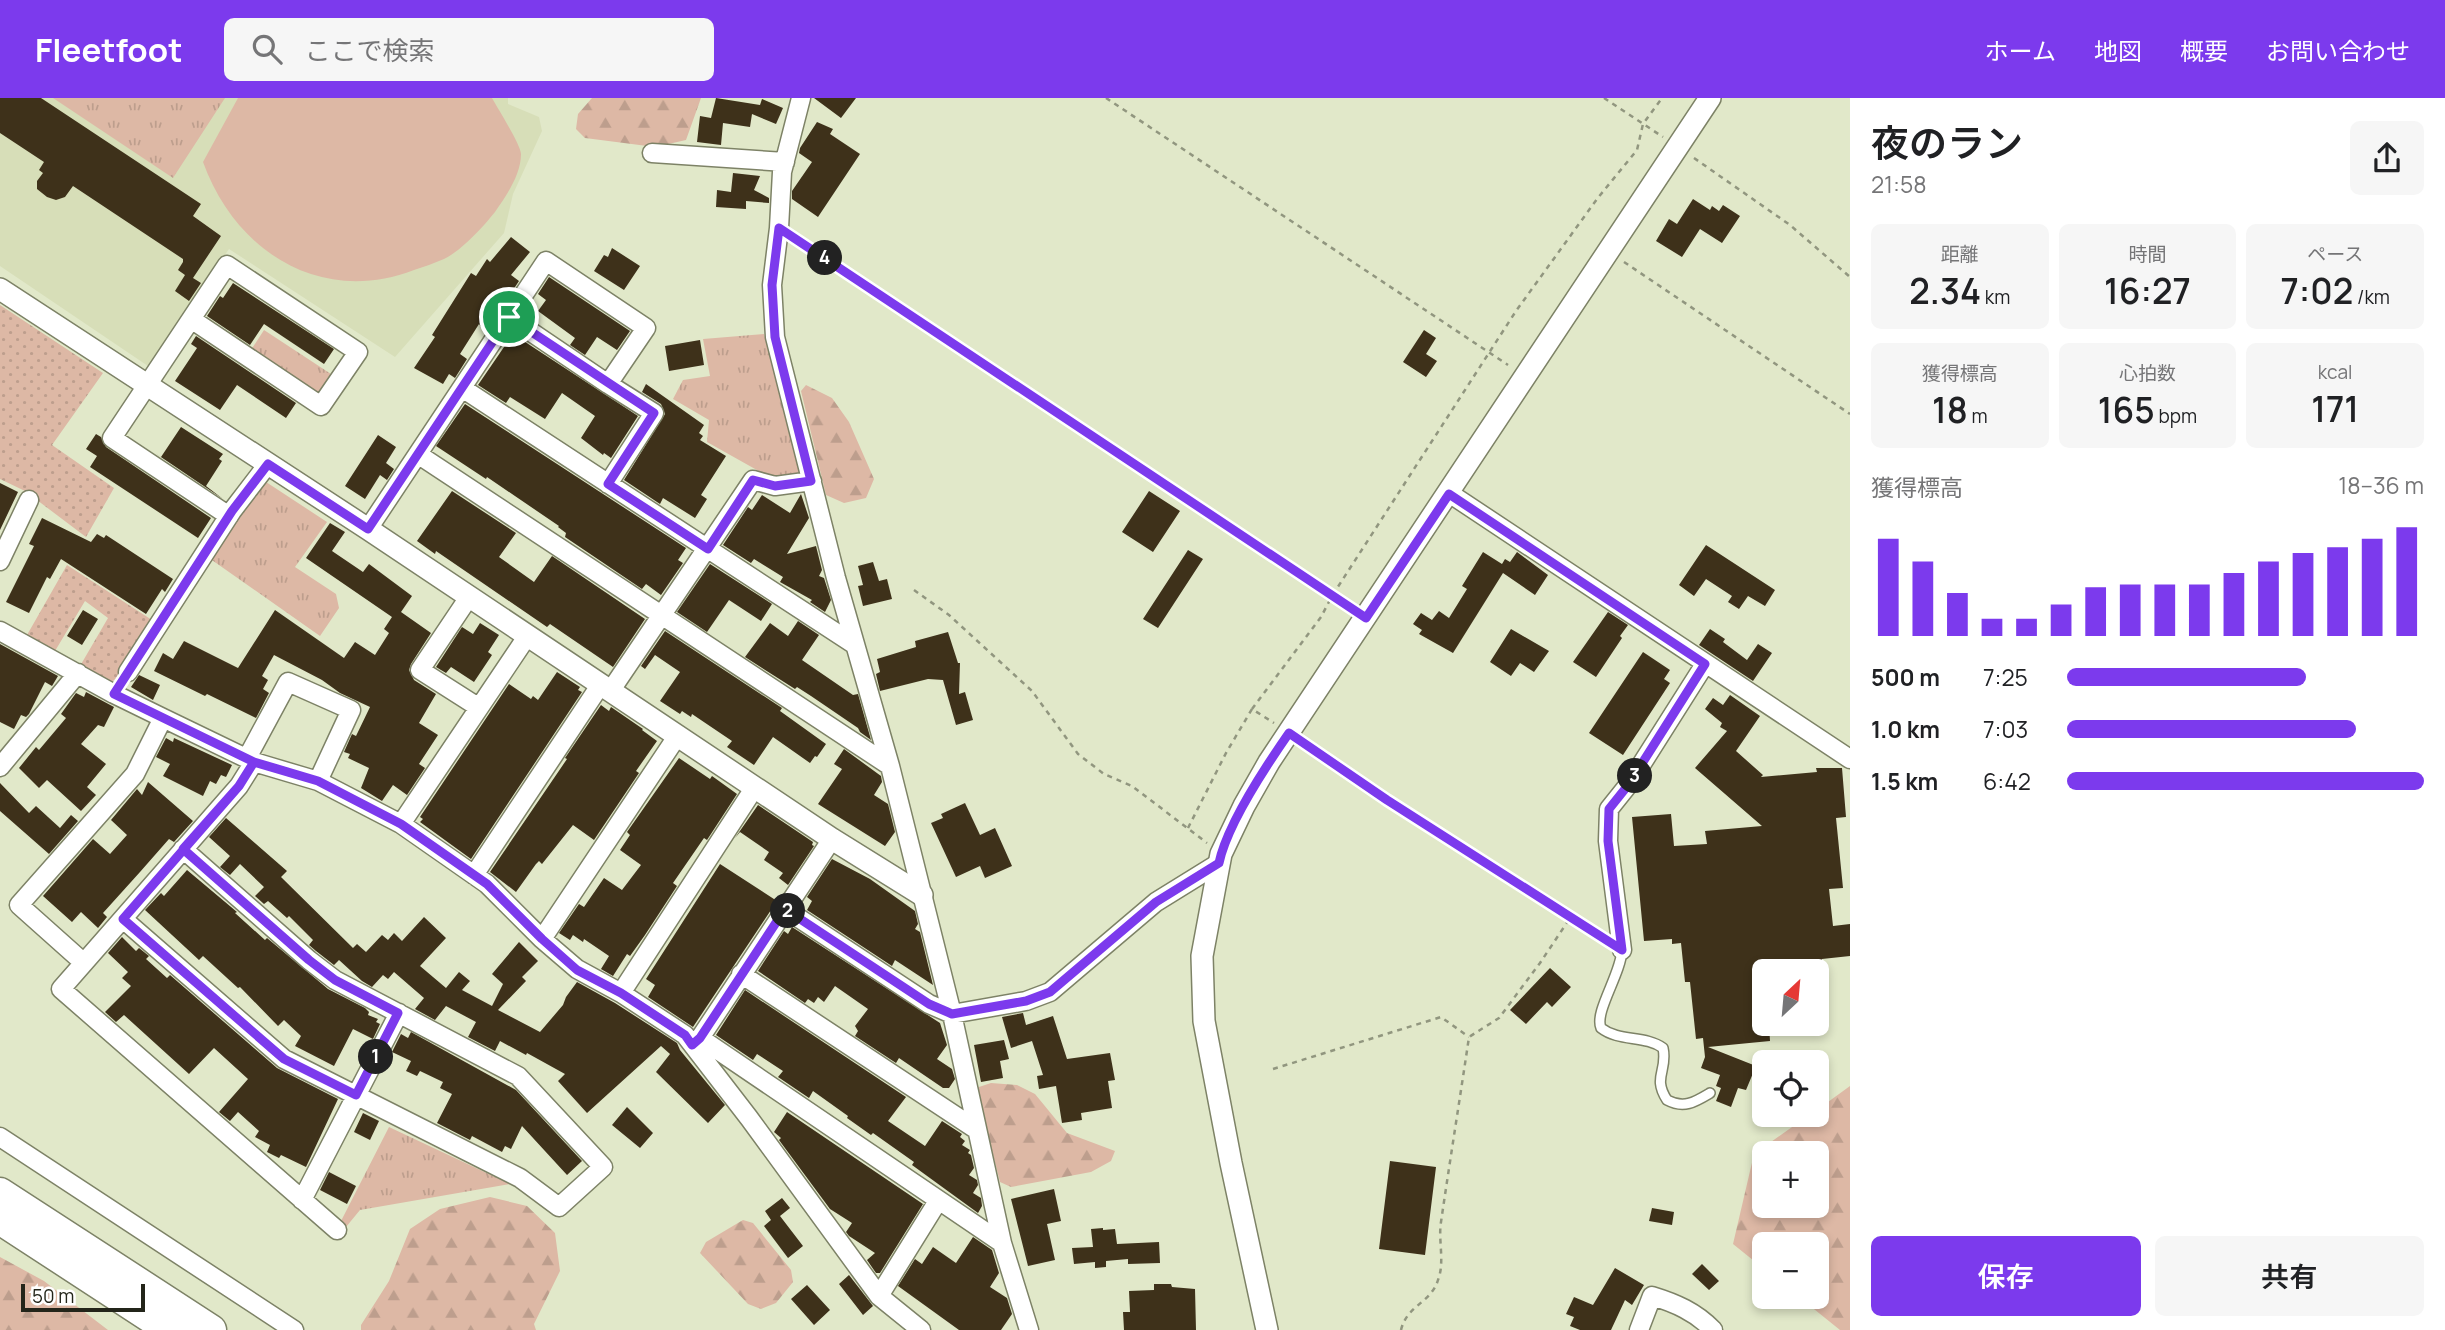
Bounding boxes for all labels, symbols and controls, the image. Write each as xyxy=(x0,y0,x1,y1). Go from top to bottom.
search box xyxy=(224,18,714,81)
text: Fleetfoot xyxy=(35,27,182,72)
icon: search xyxy=(248,30,286,68)
text: ここで検索 xyxy=(304,32,434,68)
text: ホーム xyxy=(1985,34,2056,67)
text: 地図 xyxy=(2094,34,2142,67)
text: 概要 xyxy=(2180,34,2228,67)
text: お問い合わせ xyxy=(2266,34,2410,67)
text: 夜のラン xyxy=(1871,116,2023,168)
button: share xyxy=(2350,121,2424,195)
text: 21:58 xyxy=(1871,168,1927,200)
pin: 4 xyxy=(808,240,842,276)
text: 距離 xyxy=(1941,241,1979,267)
text: 時間 xyxy=(2128,241,2167,267)
text: ペース xyxy=(2307,241,2363,267)
text: 4 xyxy=(819,244,830,270)
text: 2.34 xyxy=(1909,267,1981,315)
text: 16:27 xyxy=(2104,267,2191,315)
text: 7:02 xyxy=(2280,267,2353,315)
text: km xyxy=(1981,284,2010,310)
text: /km xyxy=(2353,284,2390,310)
pin xyxy=(479,287,539,347)
icon: arrive xyxy=(490,298,528,336)
text: kcal xyxy=(2318,359,2353,385)
text: 獲得標高 xyxy=(1922,360,1998,386)
text: 心拍数 xyxy=(2119,360,2176,386)
text: 171 xyxy=(2311,385,2359,433)
text: 18 xyxy=(1932,386,1968,434)
text: 165 xyxy=(2098,386,2155,434)
text: m xyxy=(1968,403,1988,429)
text: bpm xyxy=(2155,403,2197,429)
text: 18–36 m xyxy=(2338,469,2424,501)
text: 獲得標高 xyxy=(1871,471,1963,503)
text: 500 m xyxy=(1871,661,1940,693)
text: 7:25 xyxy=(1983,661,2028,693)
text: 1.0 km xyxy=(1871,713,1940,745)
text: 7:03 xyxy=(1983,713,2028,745)
pin: 3 xyxy=(1618,758,1652,794)
text: 3 xyxy=(1629,762,1640,788)
text: 1.5 km xyxy=(1871,765,1938,797)
text: 6:42 xyxy=(1983,765,2031,797)
pin: 2 xyxy=(770,894,806,928)
text: 2 xyxy=(782,897,793,923)
north arrow xyxy=(1752,959,1829,1036)
map controls xyxy=(1752,959,1829,1309)
pin: 1 xyxy=(358,1040,394,1074)
text: 1 xyxy=(371,1043,380,1069)
button: locate xyxy=(1752,1050,1829,1127)
button: + xyxy=(1752,1141,1829,1218)
button: − xyxy=(1752,1232,1829,1309)
button: 保存 xyxy=(1871,1236,2141,1316)
button: 共有 xyxy=(2155,1236,2424,1316)
scale bar xyxy=(21,1281,145,1313)
text: 50 m xyxy=(32,1283,74,1309)

